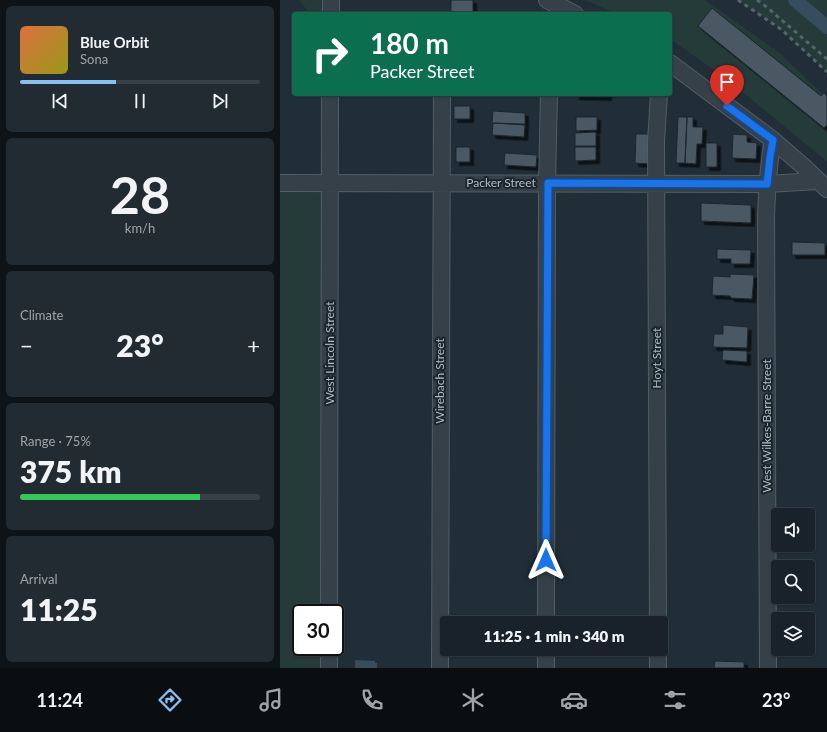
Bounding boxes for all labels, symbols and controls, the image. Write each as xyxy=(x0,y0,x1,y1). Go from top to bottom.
text: 180 m xyxy=(370,26,449,60)
icon: right xyxy=(304,28,356,80)
text: Blue Orbit xyxy=(80,33,149,51)
text: Sona xyxy=(80,51,108,67)
text: Packer Street xyxy=(370,60,474,82)
pin xyxy=(710,65,744,106)
icon: arrive xyxy=(716,71,738,93)
icon: previous xyxy=(49,90,71,112)
icon: pause xyxy=(129,90,151,112)
icon: next xyxy=(209,90,231,112)
text: 28 xyxy=(110,163,170,225)
street label: Packer Street xyxy=(466,175,536,190)
text: km/h xyxy=(125,220,155,236)
street label: West Lincoln Street xyxy=(322,301,337,405)
text: Climate xyxy=(20,307,63,323)
text: 23° xyxy=(116,327,164,363)
street label: Hoyt Street xyxy=(649,327,664,388)
text: − xyxy=(20,332,33,359)
text: + xyxy=(247,332,260,359)
street label: Wirebach Street xyxy=(432,338,447,424)
street label: West Wilkes-Barre Street xyxy=(759,359,774,493)
text: Range · 75% xyxy=(20,433,91,449)
text: 375 km xyxy=(20,453,121,489)
map controls xyxy=(771,508,815,656)
button: sound xyxy=(771,508,815,552)
position arrow xyxy=(525,539,567,581)
button: search xyxy=(771,560,815,604)
text: Arrival xyxy=(20,571,57,587)
text: 11:25 xyxy=(20,591,98,627)
speed limit sign: 30 xyxy=(292,604,344,656)
button: layers xyxy=(771,612,815,656)
text: 11:25 · 1 min · 340 m xyxy=(483,627,625,645)
icon: directions xyxy=(156,686,184,714)
icon: music xyxy=(257,686,285,714)
icon: phone xyxy=(358,686,386,714)
icon: climate xyxy=(459,686,487,714)
icon: car xyxy=(560,686,588,714)
icon: filters xyxy=(661,686,689,714)
text: 11:24 xyxy=(37,689,83,711)
text: 23° xyxy=(762,689,790,711)

